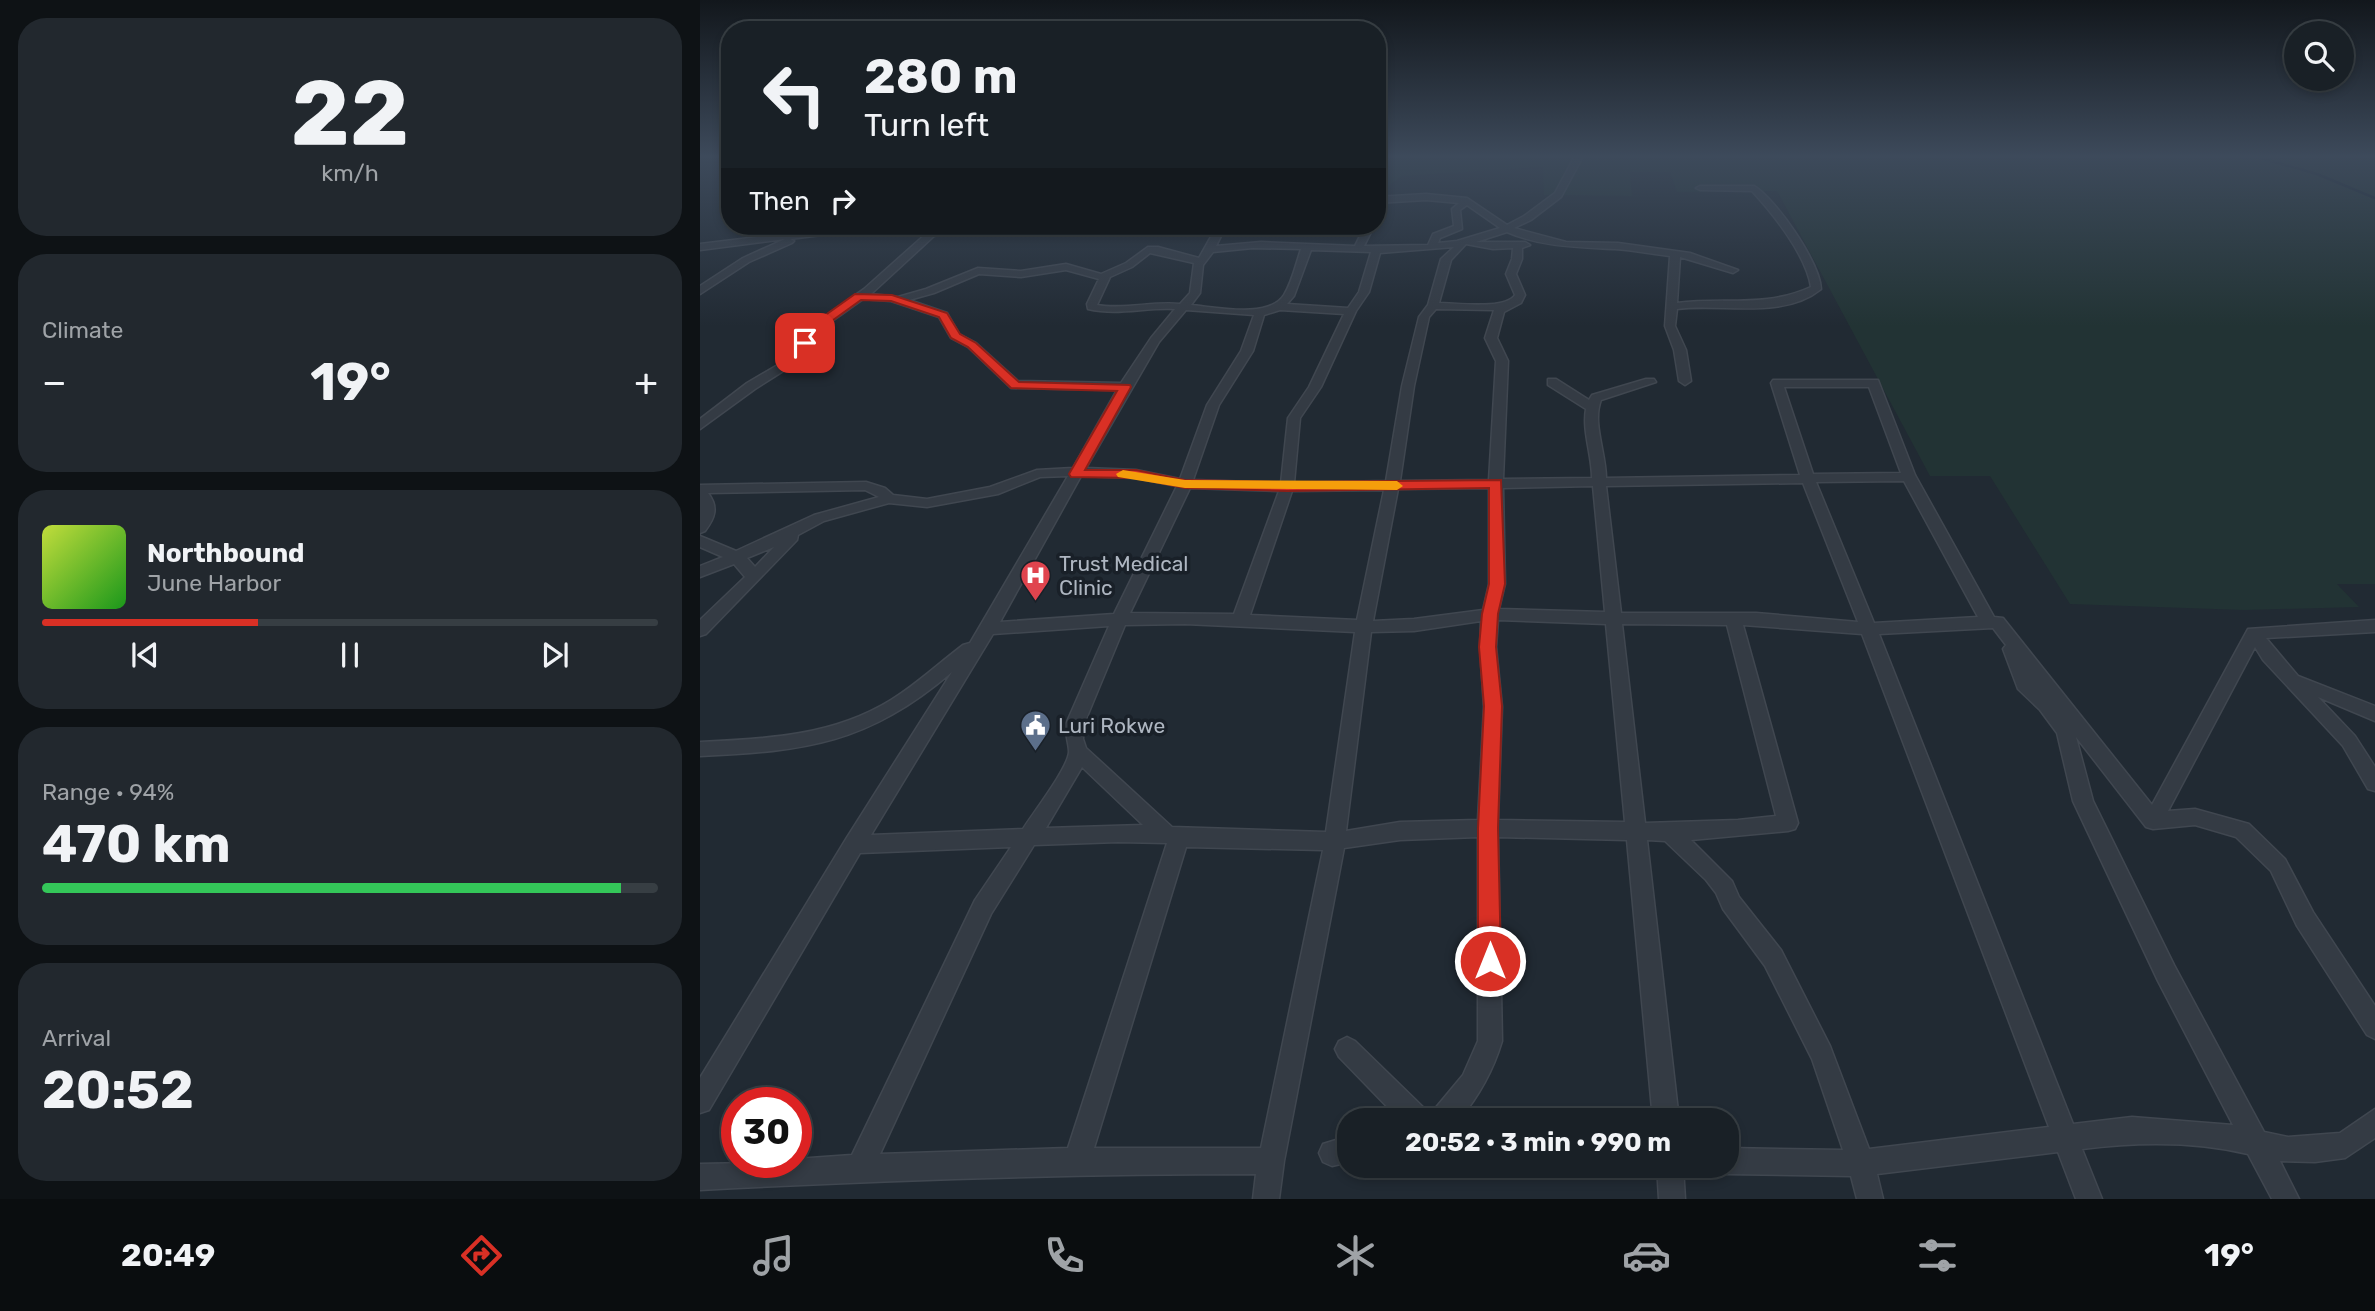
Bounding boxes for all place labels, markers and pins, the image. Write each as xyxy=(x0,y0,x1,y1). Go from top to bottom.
pin xyxy=(775,313,835,373)
place label: Trust Medical Clinic xyxy=(1059,551,1188,600)
hospital icon: Trust Medical Clinic xyxy=(1019,558,1053,602)
public building icon: Luri Rokwe xyxy=(1018,708,1052,752)
place label: Luri Rokwe xyxy=(1058,713,1165,738)

